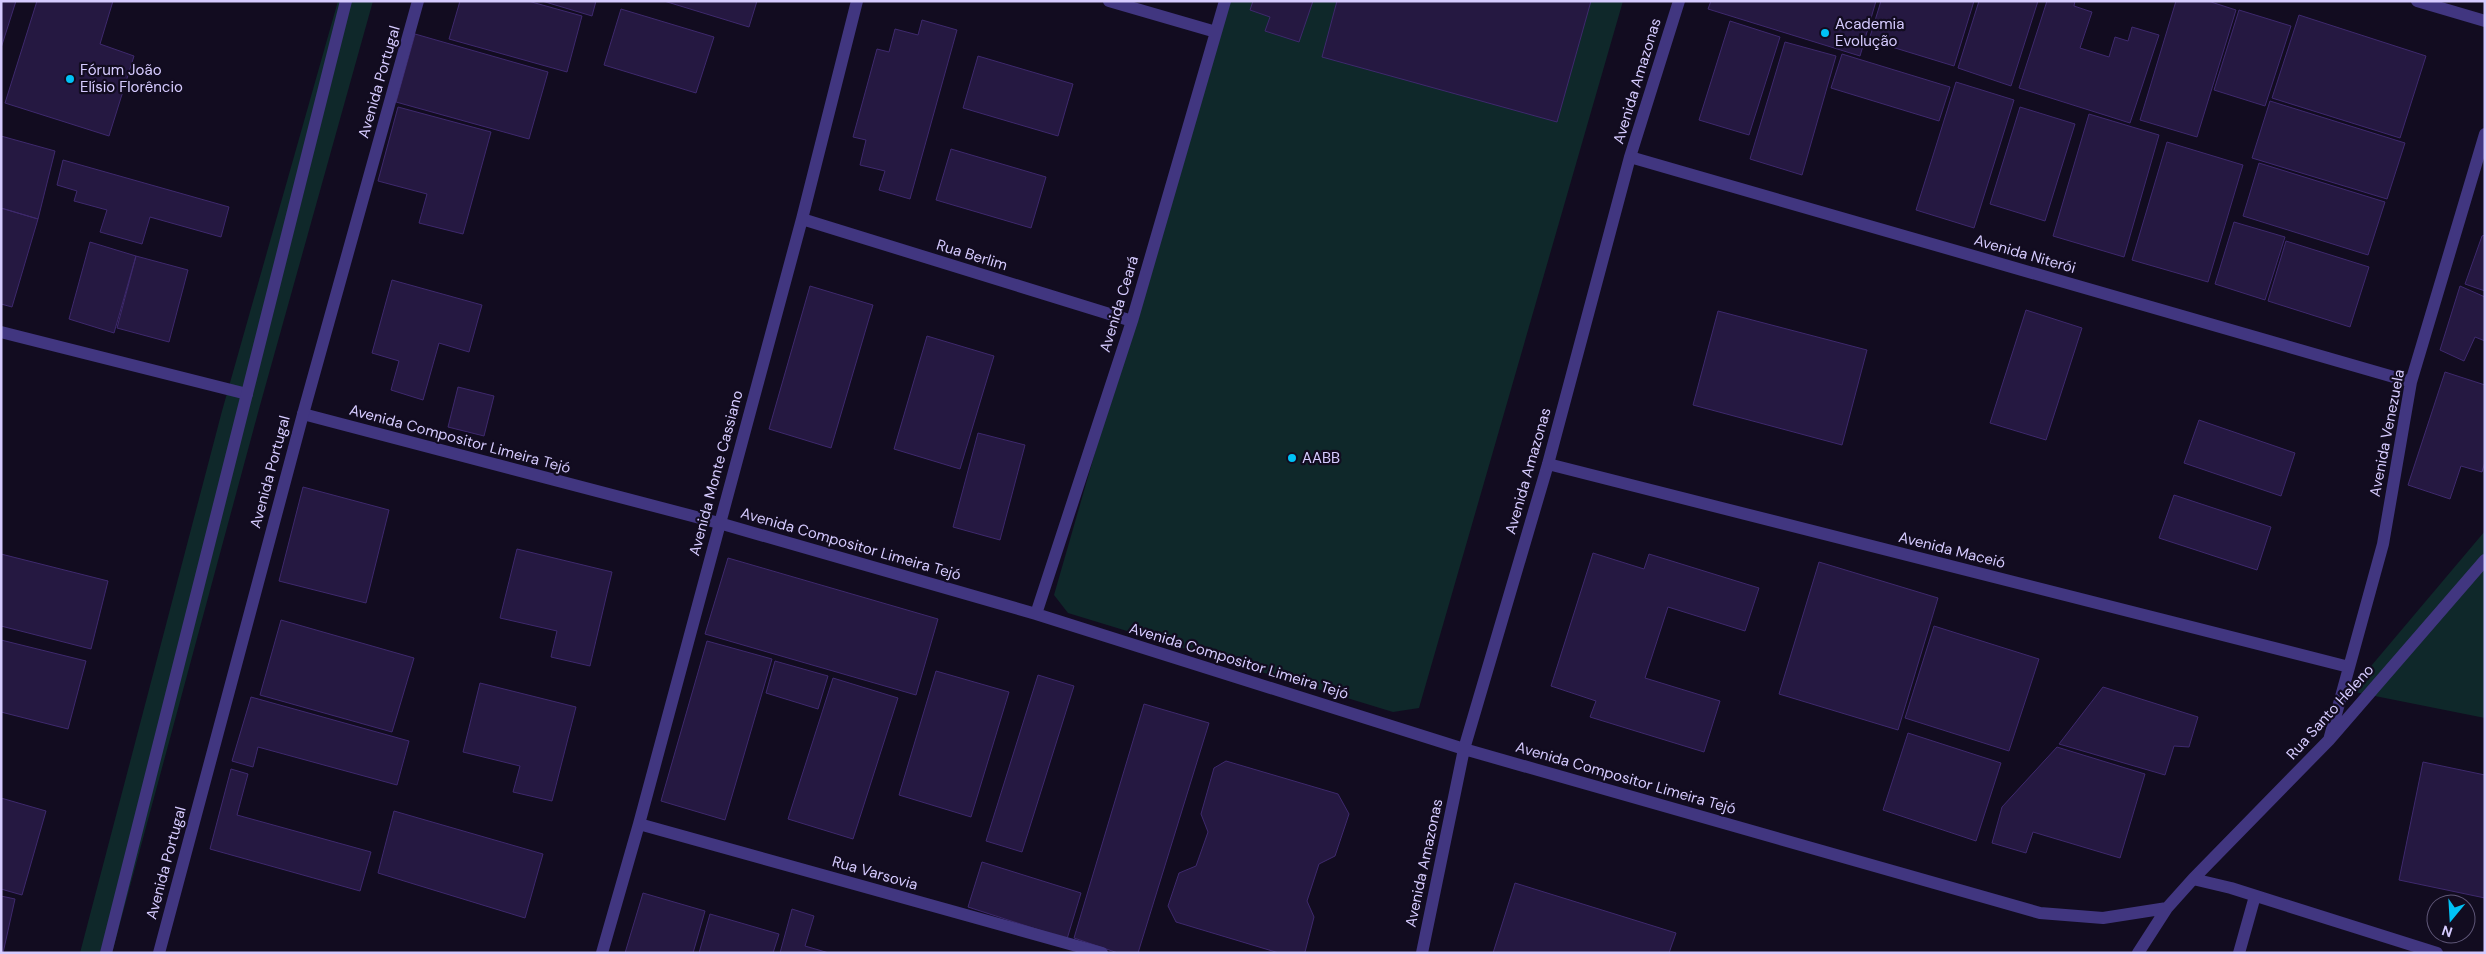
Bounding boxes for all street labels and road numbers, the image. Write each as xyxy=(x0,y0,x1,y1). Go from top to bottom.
street label: Avenida Amazonas xyxy=(1608,16,1666,146)
street label: Avenida Portugal xyxy=(353,23,405,141)
street label: Avenida Niterói xyxy=(1972,230,2078,278)
street label: Rua Berlim xyxy=(934,235,1010,275)
street label: Avenida Ceará xyxy=(1095,253,1143,355)
street label: Avenida Venezuela xyxy=(2365,368,2409,498)
street label: Avenida Monte Cassiano xyxy=(684,388,748,558)
street label: Avenida Compositor Limeira Tejó xyxy=(347,400,573,478)
street label: Avenida Amazonas xyxy=(1500,405,1556,537)
street label: Avenida Portugal xyxy=(245,413,295,531)
street label: Avenida Compositor Limeira Tejó xyxy=(738,503,964,585)
street label: Avenida Maceió xyxy=(1897,527,2008,573)
street label: Avenida Compositor Limeira Tejó xyxy=(1127,618,1351,704)
street label: Rua Santo Heleno xyxy=(2282,660,2378,764)
street label: Avenida Compositor Limeira Tejó xyxy=(1513,737,1739,819)
street label: Avenida Amazonas xyxy=(1401,797,1447,929)
street label: Avenida Portugal xyxy=(141,804,191,922)
street label: Rua Varsovia xyxy=(830,851,920,895)

